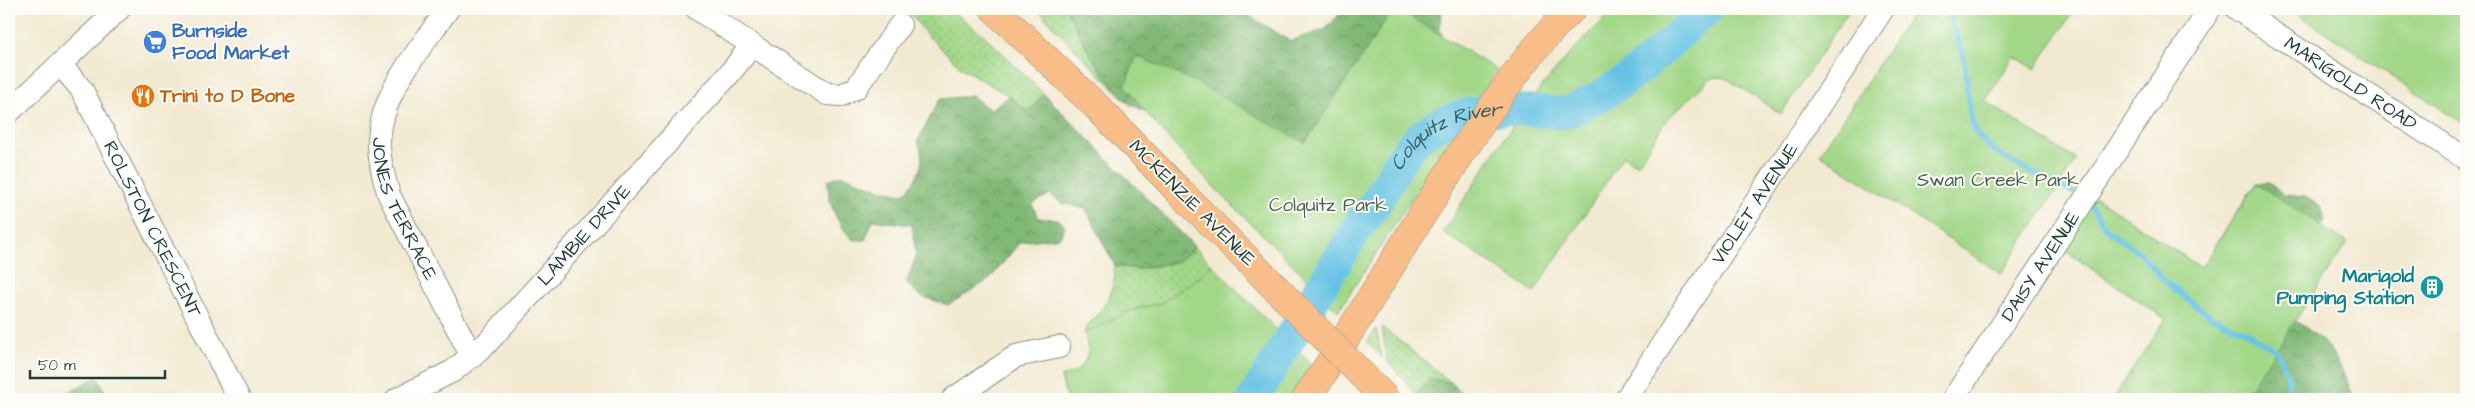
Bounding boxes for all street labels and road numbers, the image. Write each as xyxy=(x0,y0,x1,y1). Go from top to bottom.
street label: MARIGOLD ROAD xyxy=(2279,30,2423,137)
street label: MCKENZIE AVENUE xyxy=(1122,133,1262,273)
street label: ROLSTON CRESCENT xyxy=(97,136,209,322)
street label: JONES TERRACE xyxy=(365,137,444,285)
street label: VIOLET AVENUE xyxy=(1705,137,1805,270)
street label: LAMBIE DRIVE xyxy=(531,178,637,292)
street label: DAISY AVENUE xyxy=(1994,206,2087,327)

